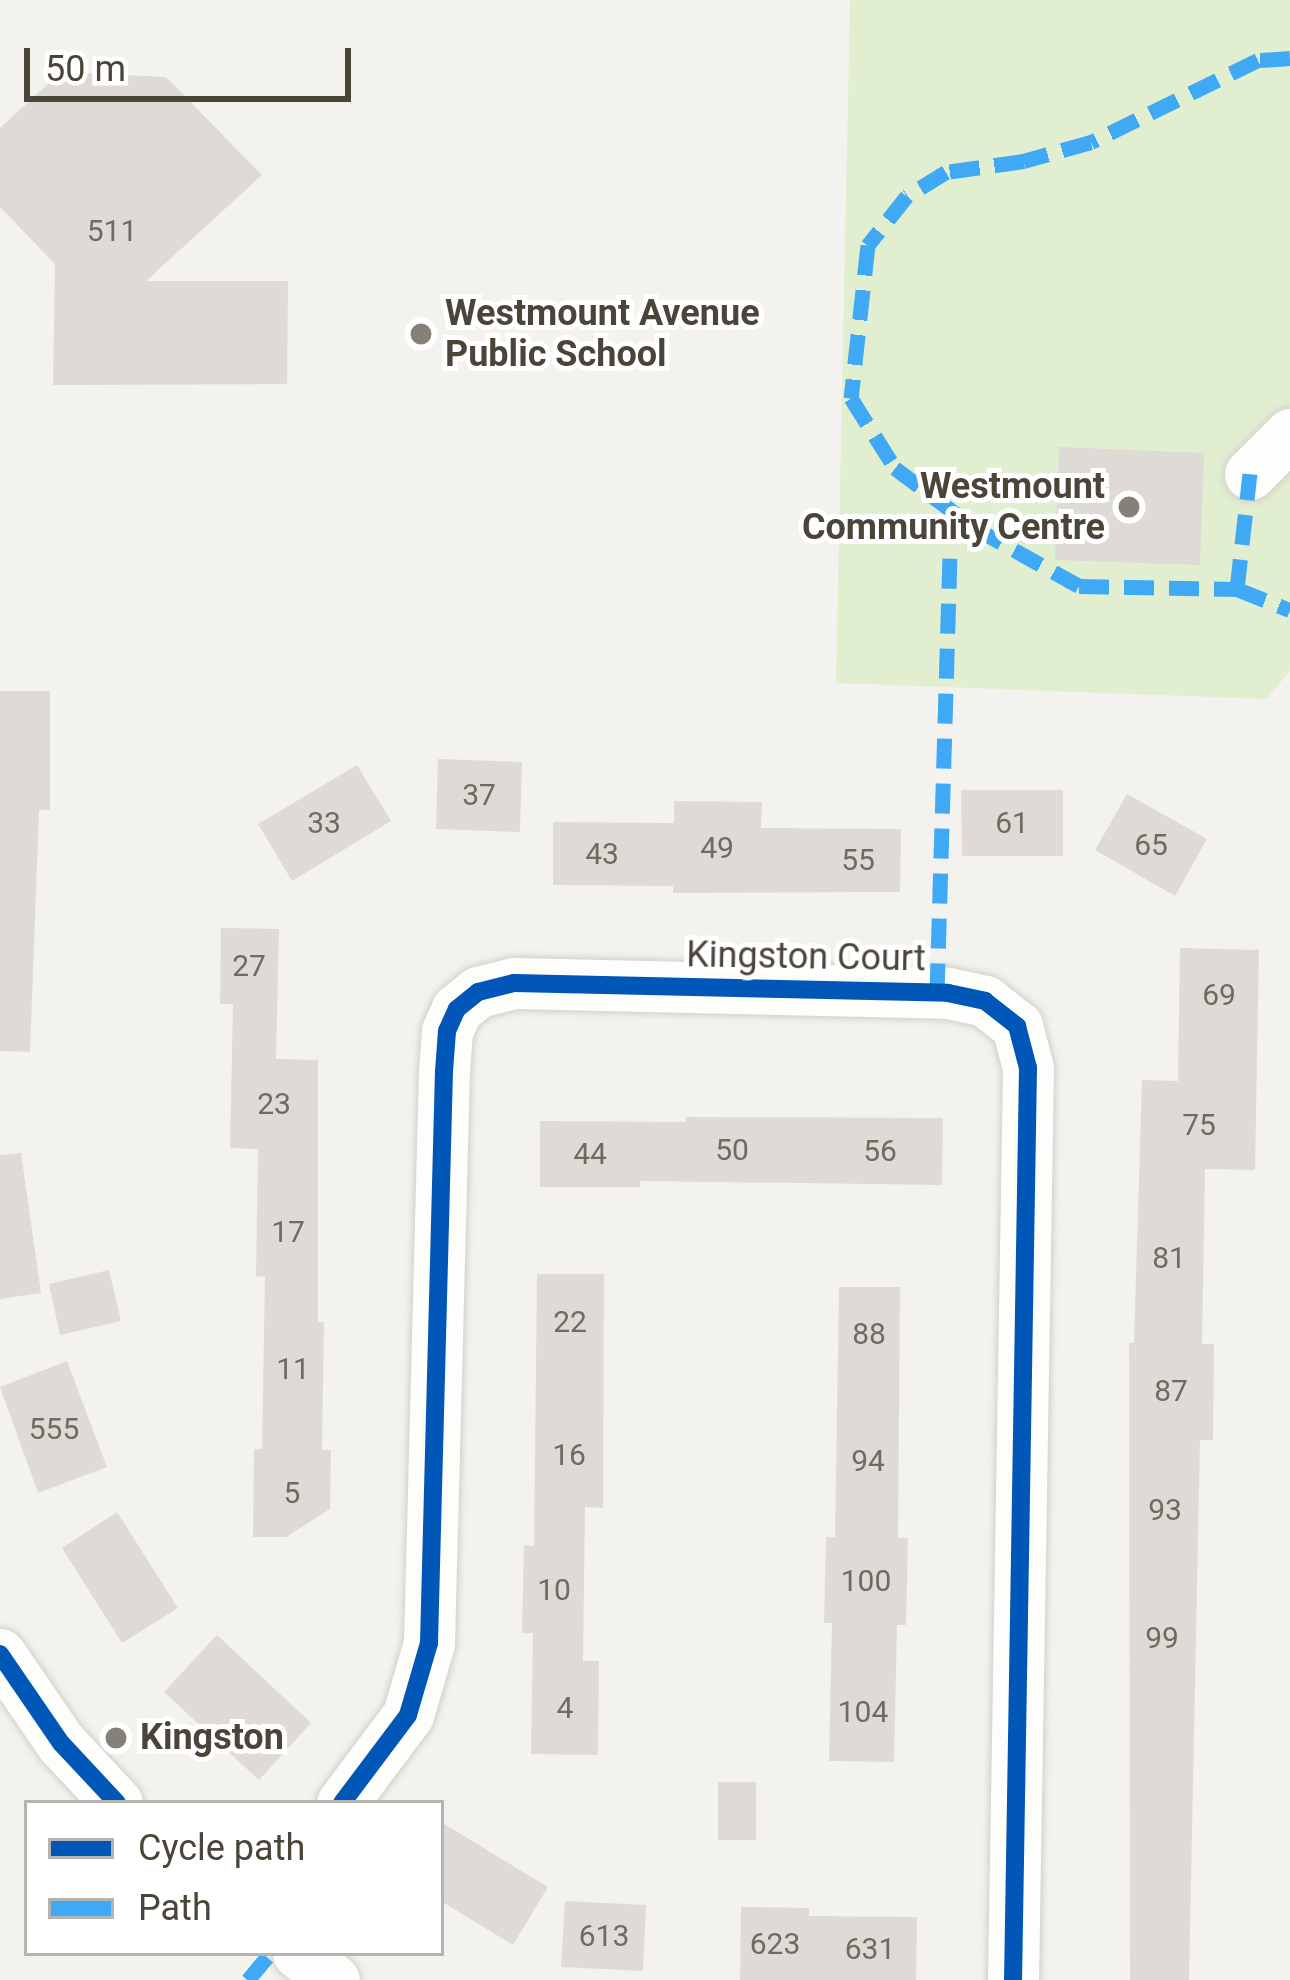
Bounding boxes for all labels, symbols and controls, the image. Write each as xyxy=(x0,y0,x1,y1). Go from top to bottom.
scale bar xyxy=(30,24,357,98)
text: 50 m xyxy=(45,48,126,90)
house number: 511 xyxy=(87,213,137,249)
place label: Westmount Avenue Public School xyxy=(445,291,760,376)
marker: Westmount Avenue Public School xyxy=(408,321,434,347)
place label: Westmount Community Centre xyxy=(802,464,1105,549)
marker: Westmount Community Centre xyxy=(1116,494,1142,520)
house number: 37 xyxy=(462,777,496,813)
house number: 33 xyxy=(307,805,341,841)
house number: 61 xyxy=(995,805,1029,841)
house number: 65 xyxy=(1134,827,1168,863)
house number: 49 xyxy=(700,830,734,866)
house number: 43 xyxy=(585,836,619,872)
house number: 55 xyxy=(841,842,875,878)
street label: Kingston Court xyxy=(686,933,926,981)
house number: 27 xyxy=(232,948,266,984)
house number: 69 xyxy=(1202,977,1236,1013)
house number: 23 xyxy=(257,1086,291,1122)
house number: 75 xyxy=(1182,1107,1216,1143)
house number: 50 xyxy=(715,1132,749,1168)
house number: 56 xyxy=(863,1133,897,1169)
house number: 44 xyxy=(573,1136,607,1172)
house number: 17 xyxy=(271,1214,305,1250)
house number: 81 xyxy=(1152,1240,1186,1276)
house number: 22 xyxy=(553,1304,587,1340)
house number: 88 xyxy=(852,1316,886,1352)
house number: 11 xyxy=(276,1351,310,1387)
house number: 87 xyxy=(1154,1373,1188,1409)
house number: 555 xyxy=(29,1411,79,1447)
house number: 16 xyxy=(552,1437,586,1473)
house number: 94 xyxy=(851,1443,885,1479)
house number: 5 xyxy=(284,1475,300,1511)
house number: 93 xyxy=(1148,1492,1182,1528)
house number: 100 xyxy=(841,1563,891,1599)
house number: 10 xyxy=(537,1572,571,1608)
house number: 99 xyxy=(1145,1620,1179,1656)
house number: 4 xyxy=(557,1690,573,1726)
house number: 104 xyxy=(838,1694,888,1730)
place label: Kingston xyxy=(140,1716,284,1760)
marker: Kingston xyxy=(103,1725,129,1751)
legend xyxy=(24,1800,444,1956)
text: Cycle path xyxy=(138,1827,305,1869)
text: Path xyxy=(138,1887,212,1929)
house number: 613 xyxy=(579,1918,629,1954)
house number: 623 xyxy=(750,1926,800,1962)
house number: 631 xyxy=(845,1931,895,1967)

